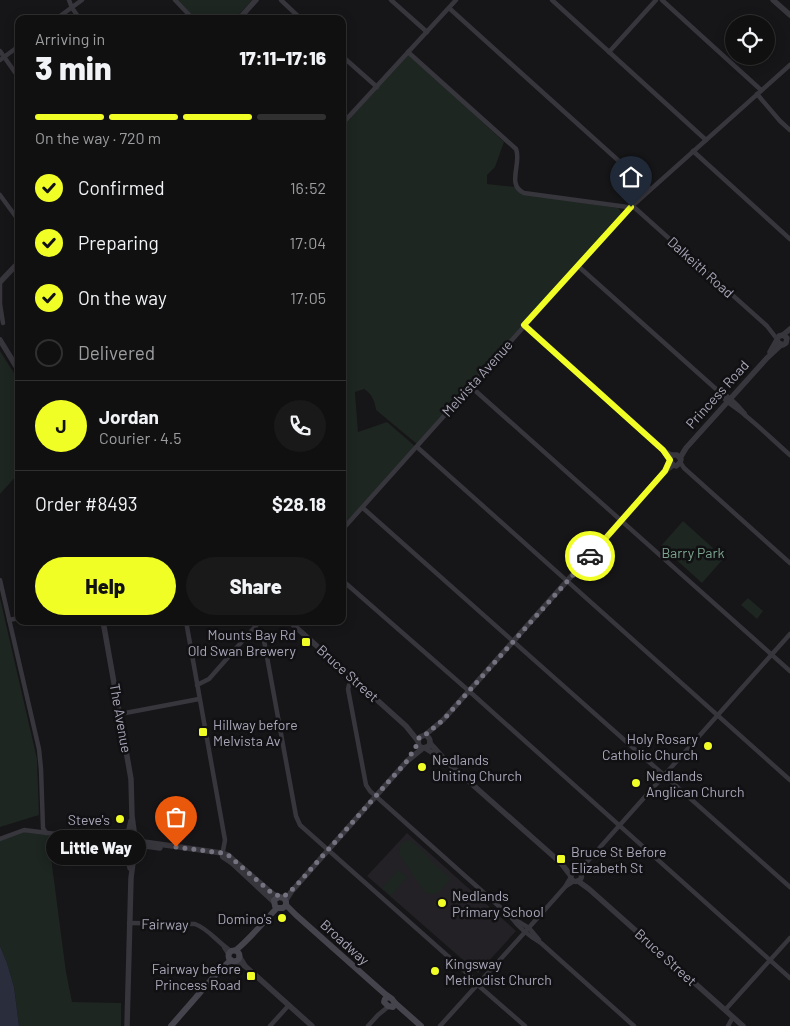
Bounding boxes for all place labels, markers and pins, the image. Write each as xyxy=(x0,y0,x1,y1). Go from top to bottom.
pin xyxy=(610,156,652,207)
place label: Mounts Bay Rd Old Swan Brewery xyxy=(188,626,297,659)
marker: Mounts Bay Rd Old Swan Brewery xyxy=(300,636,312,648)
place label: Hillway before Melvista Av xyxy=(213,716,298,749)
marker: Hillway before Melvista Av xyxy=(197,726,209,738)
place label: Holy Rosary Catholic Church xyxy=(602,730,699,763)
marker: Holy Rosary Catholic Church xyxy=(702,740,714,752)
place label: Nedlands Uniting Church xyxy=(432,751,522,784)
marker: Nedlands Uniting Church xyxy=(416,761,428,773)
place label: Nedlands Anglican Church xyxy=(646,767,745,800)
marker: Nedlands Anglican Church xyxy=(630,777,642,789)
pin xyxy=(155,796,197,847)
place label: Steve's xyxy=(68,811,110,828)
marker: Steve's xyxy=(114,813,126,825)
callout: Little Way xyxy=(46,830,146,864)
place label: Bruce St Before Elizabeth St xyxy=(571,843,667,876)
marker: Bruce St Before Elizabeth St xyxy=(555,853,567,865)
place label: Nedlands Primary School xyxy=(452,887,544,920)
marker: Nedlands Primary School xyxy=(436,897,448,909)
place label: Domino's xyxy=(217,910,272,927)
marker: Domino's xyxy=(276,912,288,924)
place label: Kingsway Methodist Church xyxy=(445,955,552,988)
place label: Fairway before Princess Road xyxy=(152,960,241,993)
marker: Kingsway Methodist Church xyxy=(429,965,441,977)
marker: Fairway before Princess Road xyxy=(245,970,257,982)

